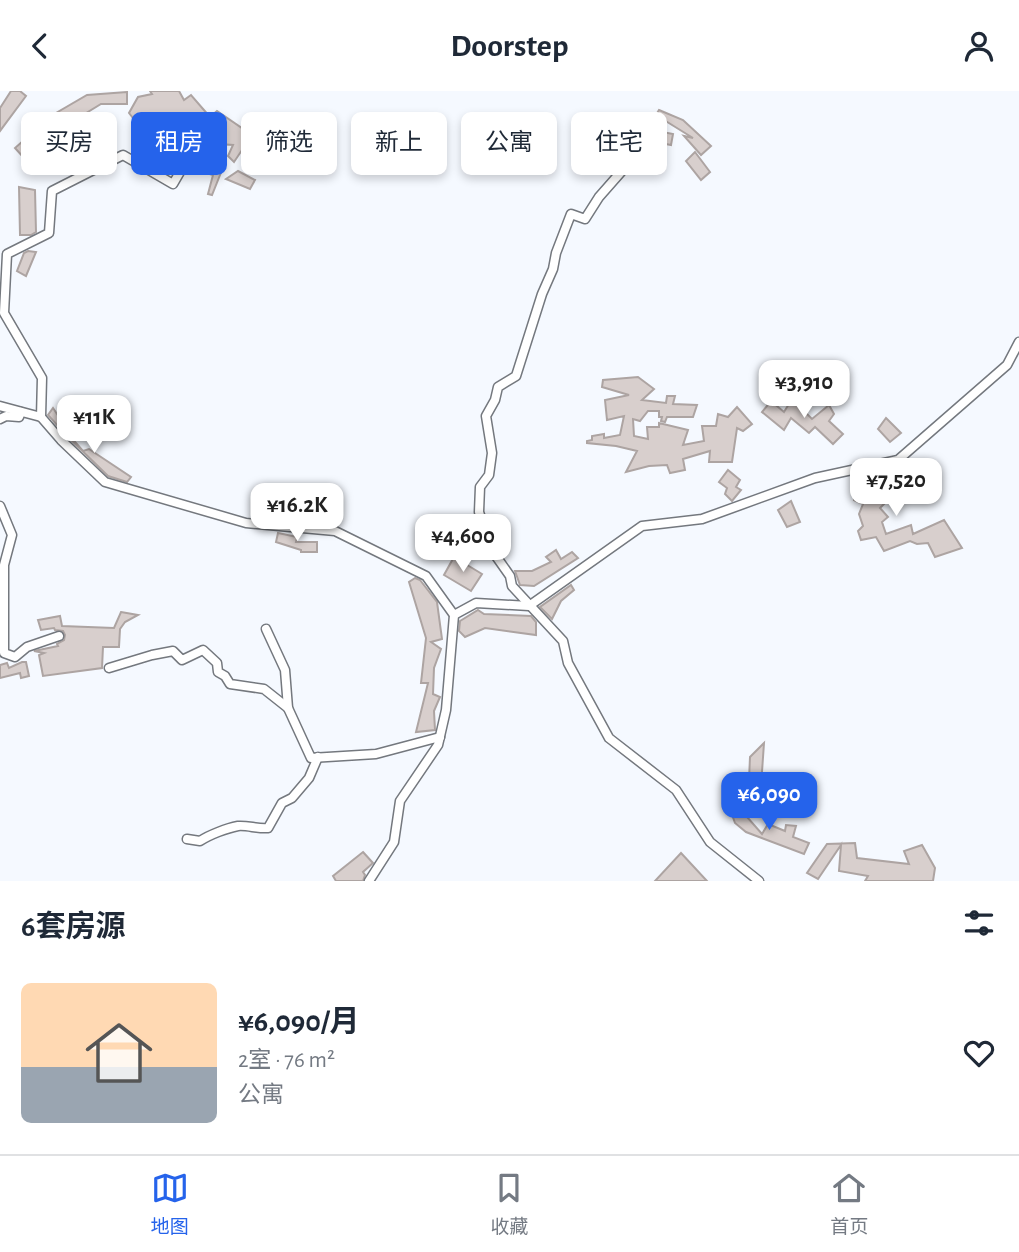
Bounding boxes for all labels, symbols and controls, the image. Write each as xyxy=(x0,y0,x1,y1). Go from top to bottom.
icon: back xyxy=(21,27,59,65)
icon: person xyxy=(960,27,998,65)
text: Doorstep xyxy=(451,30,568,62)
chip: 买房 xyxy=(21,112,117,175)
chip: 租房 xyxy=(131,112,227,175)
chip: 筛选 xyxy=(241,112,337,175)
chip: 新上 xyxy=(351,112,447,175)
chip: 公寓 xyxy=(461,112,557,175)
chip: 住宅 xyxy=(571,112,667,175)
pin: ¥3,910 xyxy=(747,361,861,420)
text: ¥3,910 xyxy=(775,371,833,394)
pin: ¥11K xyxy=(53,395,135,455)
text: ¥11K xyxy=(73,406,115,429)
pin: ¥7,520 xyxy=(839,459,953,518)
text: ¥7,520 xyxy=(866,469,926,492)
pin: ¥16.2K xyxy=(240,483,354,543)
text: ¥16.2K xyxy=(266,494,328,517)
pin: ¥4,600 xyxy=(406,515,520,574)
text: ¥4,600 xyxy=(431,525,495,548)
pin: ¥6,090 xyxy=(712,773,826,832)
text: ¥6,090 xyxy=(737,783,801,806)
icon: filters xyxy=(960,904,998,942)
text: 6套房源 xyxy=(21,912,126,942)
text: ¥6,090/月 xyxy=(238,1007,359,1037)
icon: home xyxy=(77,1011,161,1095)
icon: heart xyxy=(960,1034,998,1072)
text: 2室 · 76 m² xyxy=(238,1049,335,1072)
text: 公寓 xyxy=(238,1084,284,1107)
tab: 地图 xyxy=(151,1169,189,1239)
tab: 收藏 xyxy=(490,1169,528,1239)
tab: 首页 xyxy=(830,1169,868,1239)

